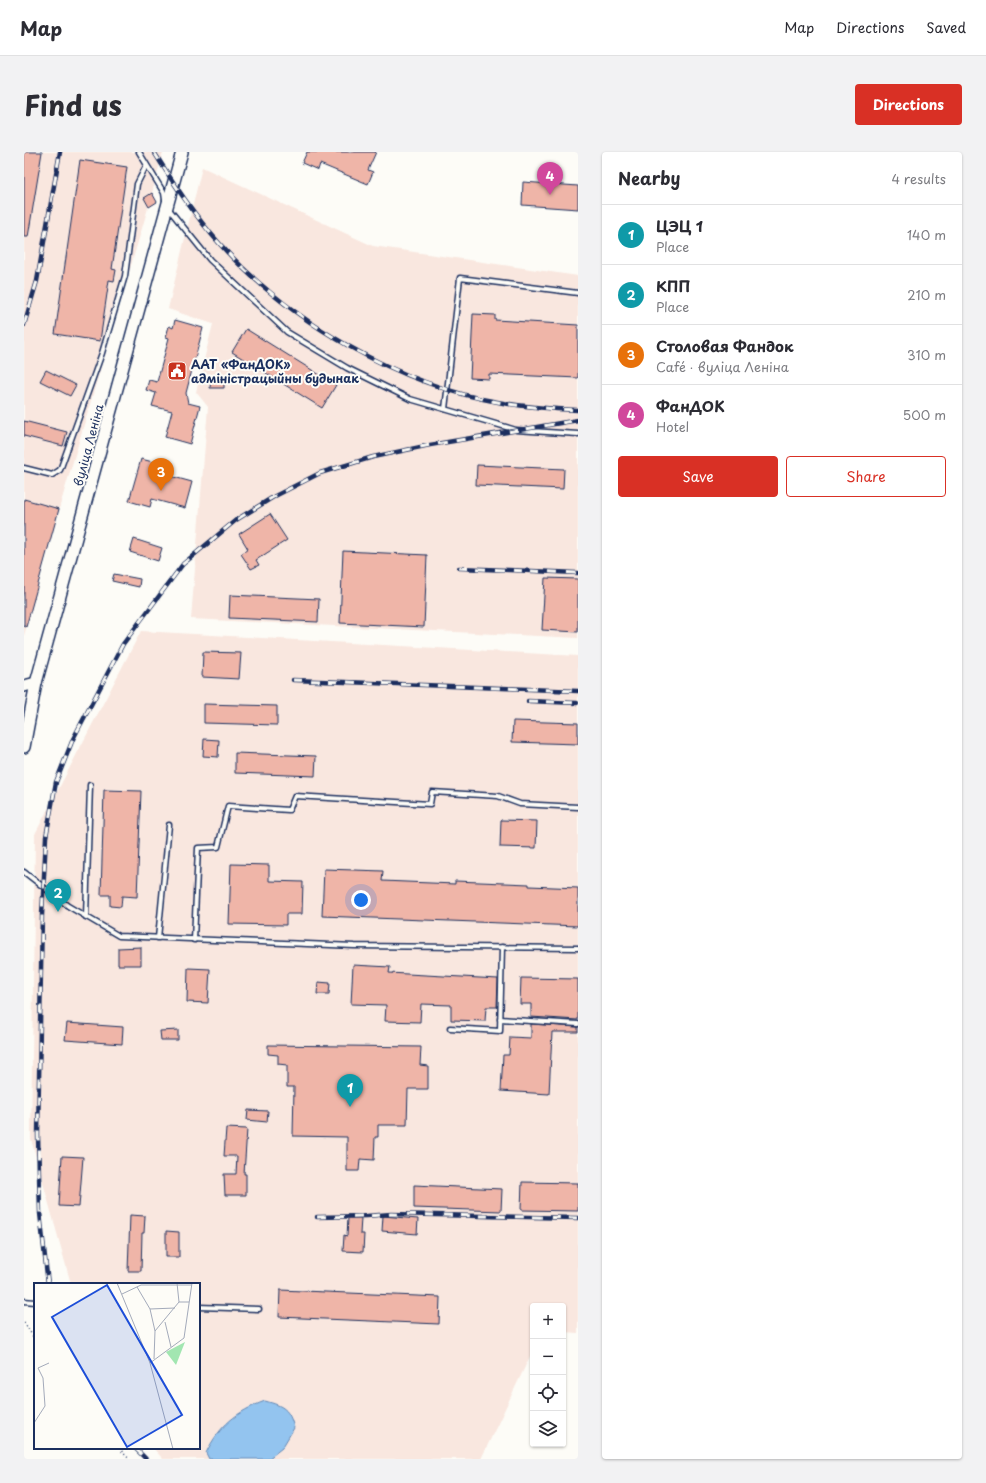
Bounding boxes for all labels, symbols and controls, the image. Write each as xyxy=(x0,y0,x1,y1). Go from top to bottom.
text: Map xyxy=(20,14,62,42)
text: Map xyxy=(784,17,814,38)
text: Directions xyxy=(836,17,904,38)
text: Saved xyxy=(926,17,966,38)
text: Find us xyxy=(24,83,122,126)
button: Directions xyxy=(855,84,962,125)
pin: 4 xyxy=(537,162,563,195)
text: Nearby xyxy=(618,165,680,191)
text: 4 results xyxy=(892,169,946,188)
text: ЦЭЦ 1 xyxy=(656,214,703,237)
text: 1 xyxy=(628,225,634,244)
text: 140 m xyxy=(907,225,946,244)
text: Place xyxy=(656,237,689,256)
text: КПП xyxy=(656,274,691,297)
text: 2 xyxy=(626,285,636,304)
text: 210 m xyxy=(907,285,946,304)
text: Place xyxy=(656,297,689,316)
text: Столовая Фандок xyxy=(656,334,794,357)
text: 3 xyxy=(627,345,635,364)
text: 310 m xyxy=(907,345,946,364)
place label: ААТ «ФанДОК» адміністрацыйны будынак xyxy=(191,355,359,387)
text: Café · вуліца Леніна xyxy=(656,357,789,376)
public building icon: ААТ «ФанДОК» адміністрацыйны будынак xyxy=(166,360,188,382)
text: ФанДОК xyxy=(656,394,725,417)
street label: вуліца Леніна xyxy=(68,402,108,488)
text: 4 xyxy=(627,405,635,424)
text: 500 m xyxy=(903,405,946,424)
text: Hotel xyxy=(656,417,689,436)
button: Save xyxy=(618,456,778,497)
button: Share xyxy=(786,456,946,497)
pin: 3 xyxy=(148,458,174,491)
pin: 2 xyxy=(45,879,71,912)
your location xyxy=(351,890,371,910)
pin: 1 xyxy=(337,1074,363,1107)
inset map xyxy=(34,1283,200,1449)
map controls xyxy=(530,1303,566,1447)
button: + xyxy=(530,1303,566,1339)
button: − xyxy=(530,1339,566,1375)
button: locate xyxy=(530,1375,566,1411)
button: layers xyxy=(530,1411,566,1447)

